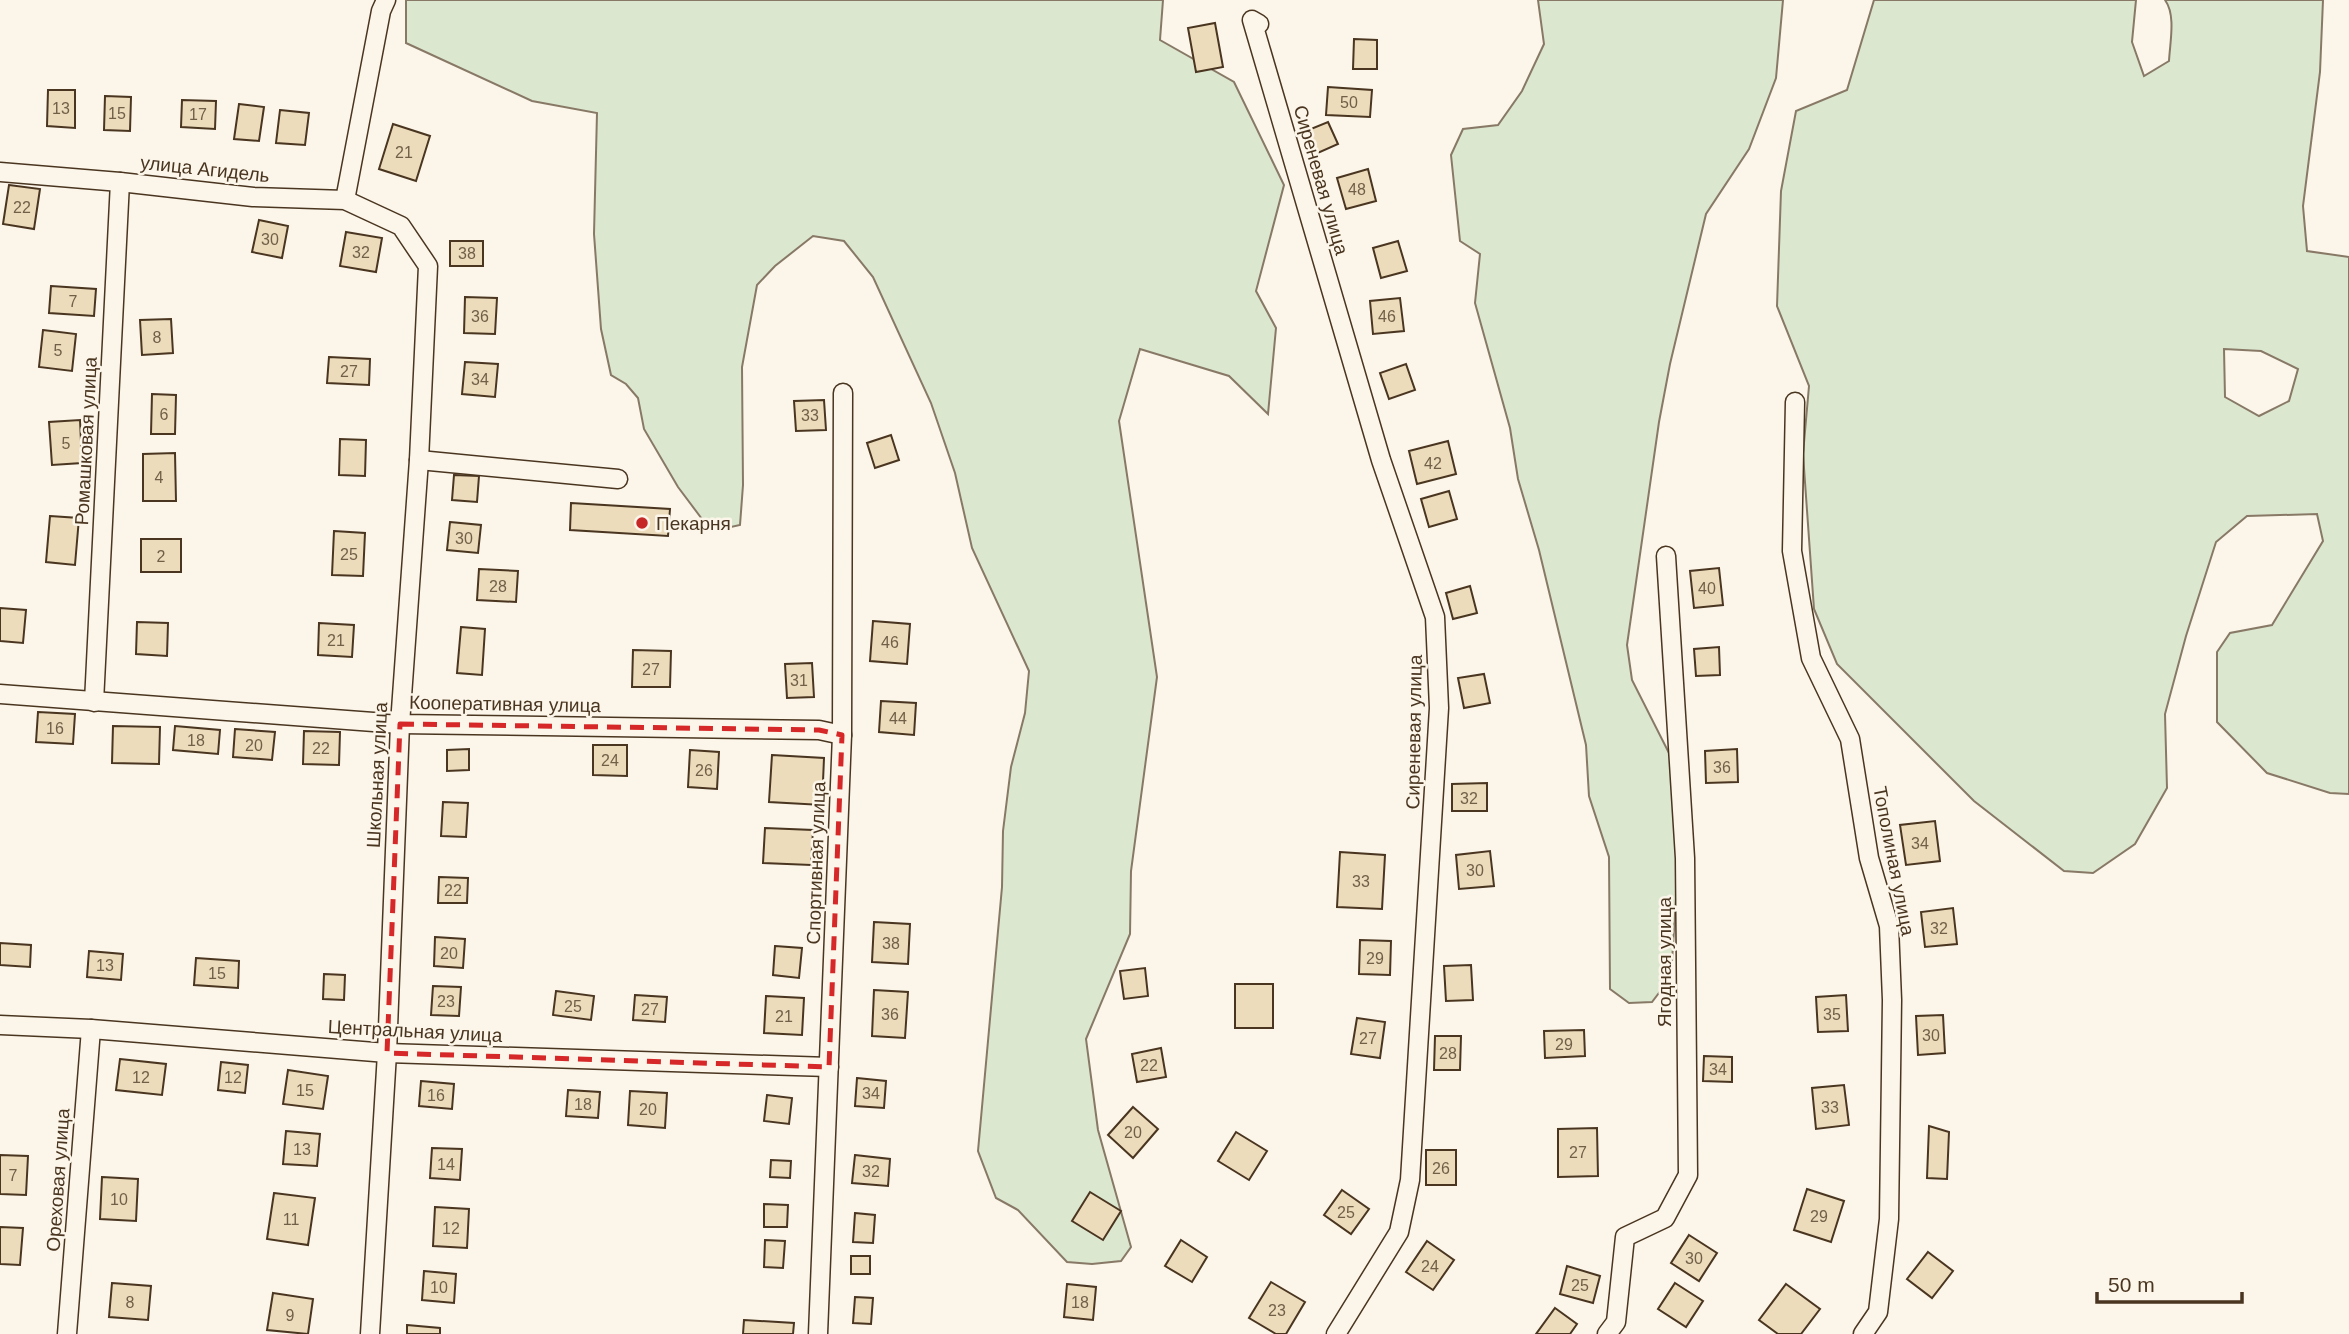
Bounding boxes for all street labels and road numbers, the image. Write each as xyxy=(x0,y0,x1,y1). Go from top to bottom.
street label: Сиреневая улица xyxy=(1290,103,1353,258)
street label: улица Агидель xyxy=(139,152,271,186)
street label: Ромашковая улица xyxy=(71,356,101,526)
street label: Сиреневая улица xyxy=(1402,654,1426,810)
street label: Кооперативная улица xyxy=(409,692,602,716)
street label: Школьная улица xyxy=(363,701,391,848)
street label: Спортивная улица xyxy=(803,781,829,945)
street label: Тополиная улица xyxy=(1869,785,1919,938)
street label: Ягодная улица xyxy=(1654,896,1675,1027)
street label: Центральная улица xyxy=(327,1016,503,1046)
street label: Ореховая улица xyxy=(43,1107,74,1252)

